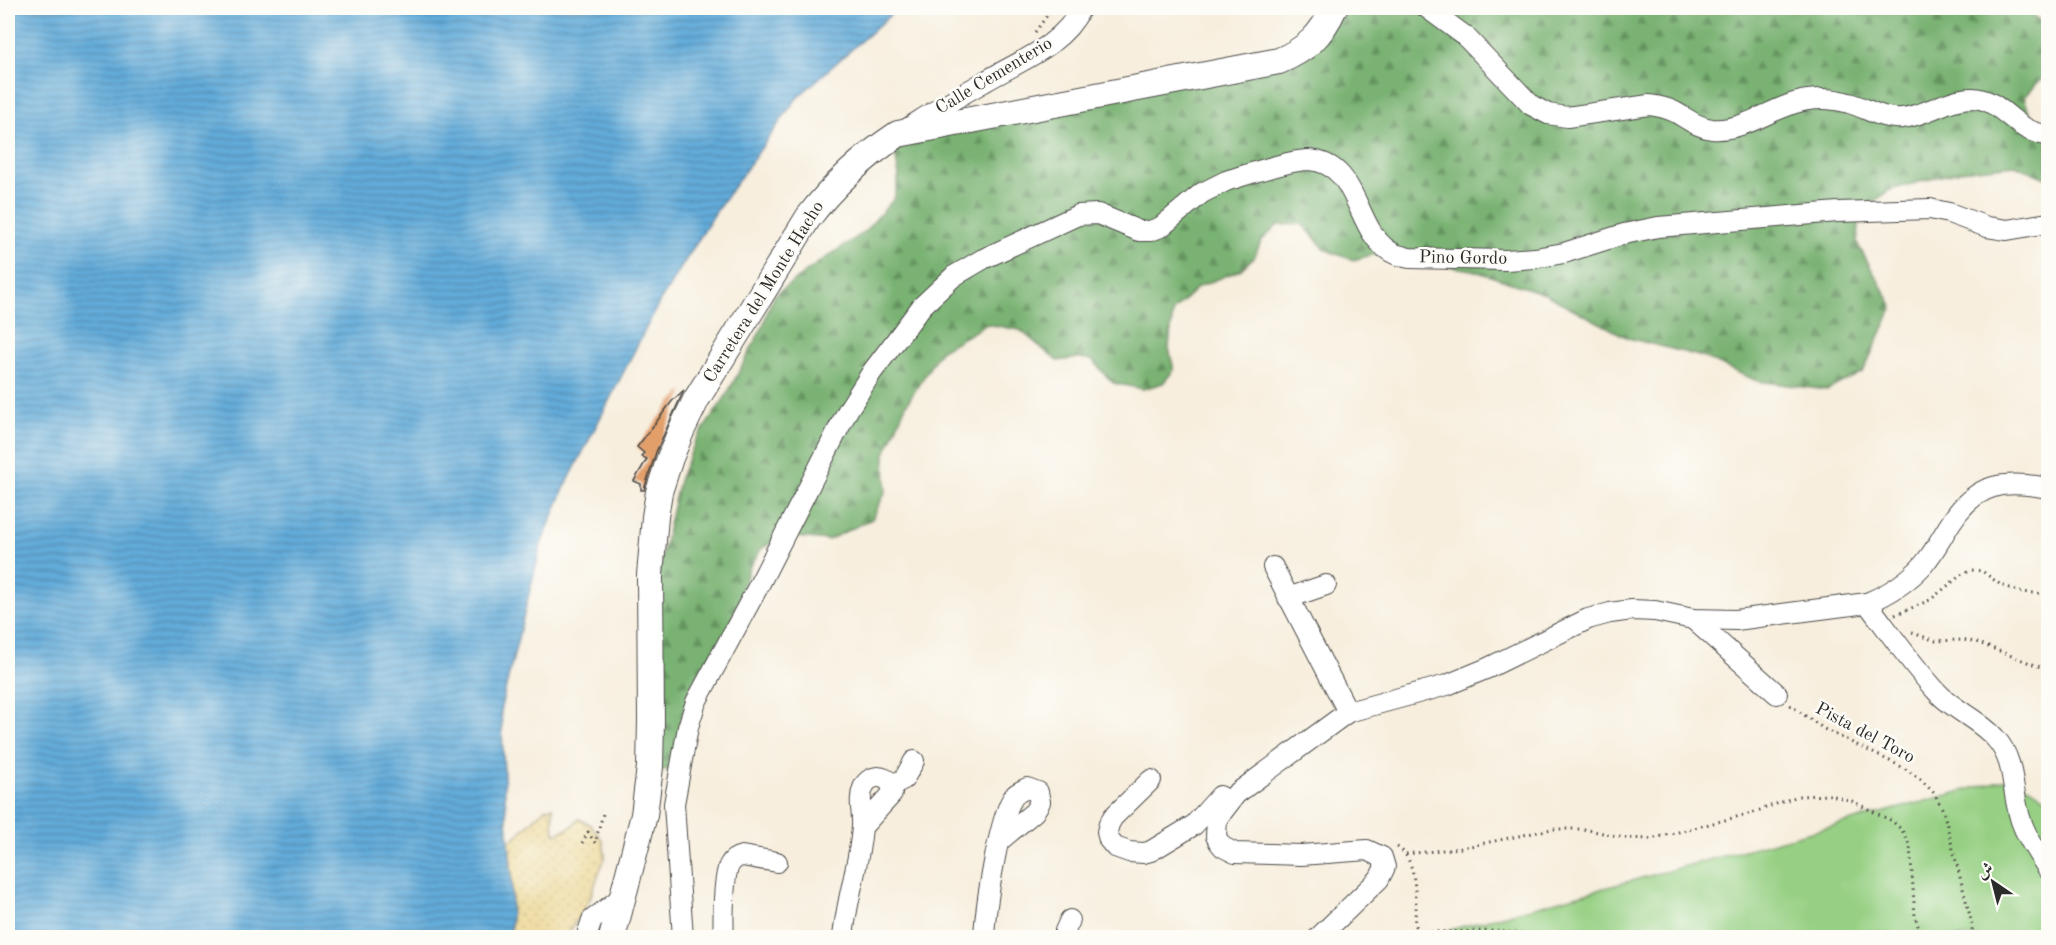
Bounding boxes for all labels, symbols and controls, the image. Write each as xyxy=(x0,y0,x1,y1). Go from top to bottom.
street label: Calle Cementerio xyxy=(933,34,1055,118)
street label: Carretera del Monte Hacho xyxy=(701,198,827,386)
street label: Pino Gordo xyxy=(1419,248,1507,268)
street label: Pista del Toro xyxy=(1812,699,1918,767)
north arrow xyxy=(1963,852,2023,912)
text: ش xyxy=(1974,860,1997,882)

